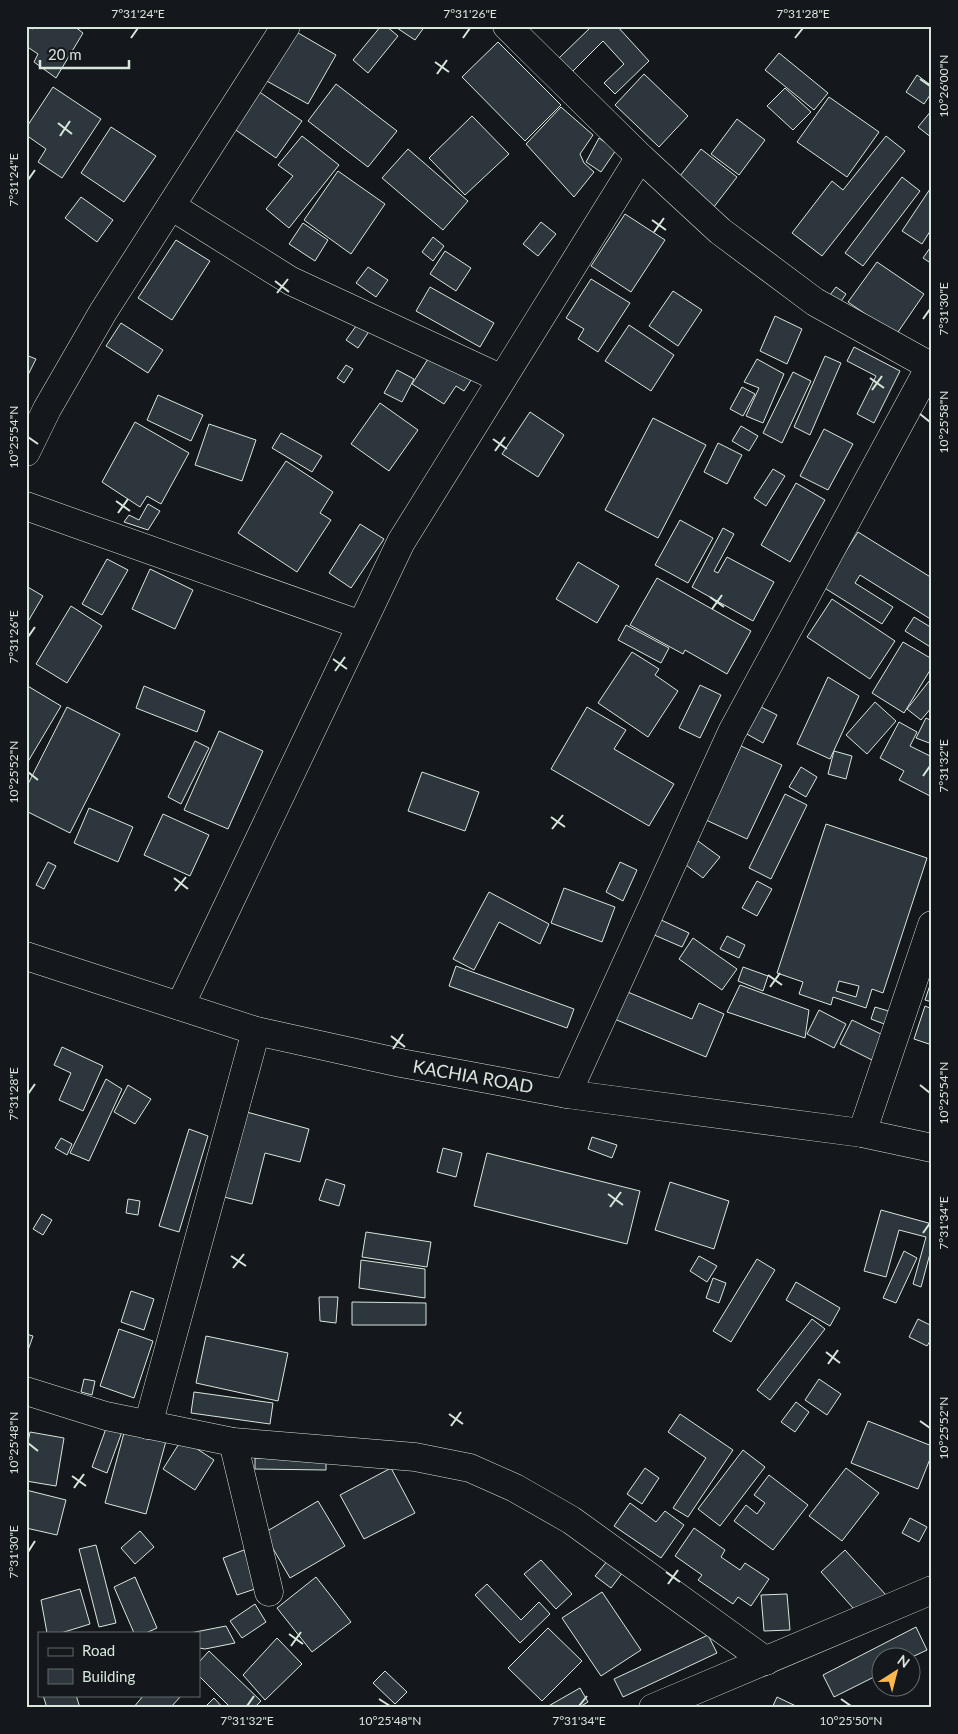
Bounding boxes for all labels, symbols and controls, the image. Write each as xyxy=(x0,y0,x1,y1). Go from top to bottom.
text: 7°31'24"E xyxy=(111,6,165,21)
text: 7°31'26"E xyxy=(443,6,497,21)
text: 7°31'28"E xyxy=(776,6,830,21)
scale bar xyxy=(40,38,129,70)
text: 20 m xyxy=(48,45,82,63)
text: 10°26'00"N xyxy=(936,55,951,117)
text: 7°31'24"E xyxy=(6,153,21,207)
text: 7°31'30"E xyxy=(936,282,951,336)
text: 10°25'58"N xyxy=(936,391,951,453)
text: 10°25'54"N xyxy=(6,406,21,468)
text: 7°31'26"E xyxy=(6,610,21,664)
text: 7°31'32"E xyxy=(936,739,951,793)
text: 10°25'52"N xyxy=(6,741,21,803)
street label: KACHIA ROAD xyxy=(411,1055,535,1097)
text: 10°25'54"N xyxy=(936,1062,951,1124)
text: 7°31'28"E xyxy=(6,1067,21,1121)
text: 7°31'34"E xyxy=(936,1196,951,1250)
text: 10°25'52"N xyxy=(936,1397,951,1459)
text: 10°25'48"N xyxy=(6,1412,21,1474)
text: 7°31'30"E xyxy=(6,1525,21,1579)
legend xyxy=(38,1632,200,1696)
text: Road xyxy=(82,1641,115,1659)
north arrow xyxy=(870,1646,920,1696)
text: N xyxy=(895,1651,913,1671)
text: Building xyxy=(82,1667,135,1685)
text: 7°31'32"E xyxy=(220,1713,274,1728)
text: 10°25'48"N xyxy=(359,1713,421,1728)
text: 7°31'34"E xyxy=(552,1713,606,1728)
text: 10°25'50"N xyxy=(820,1713,882,1728)

